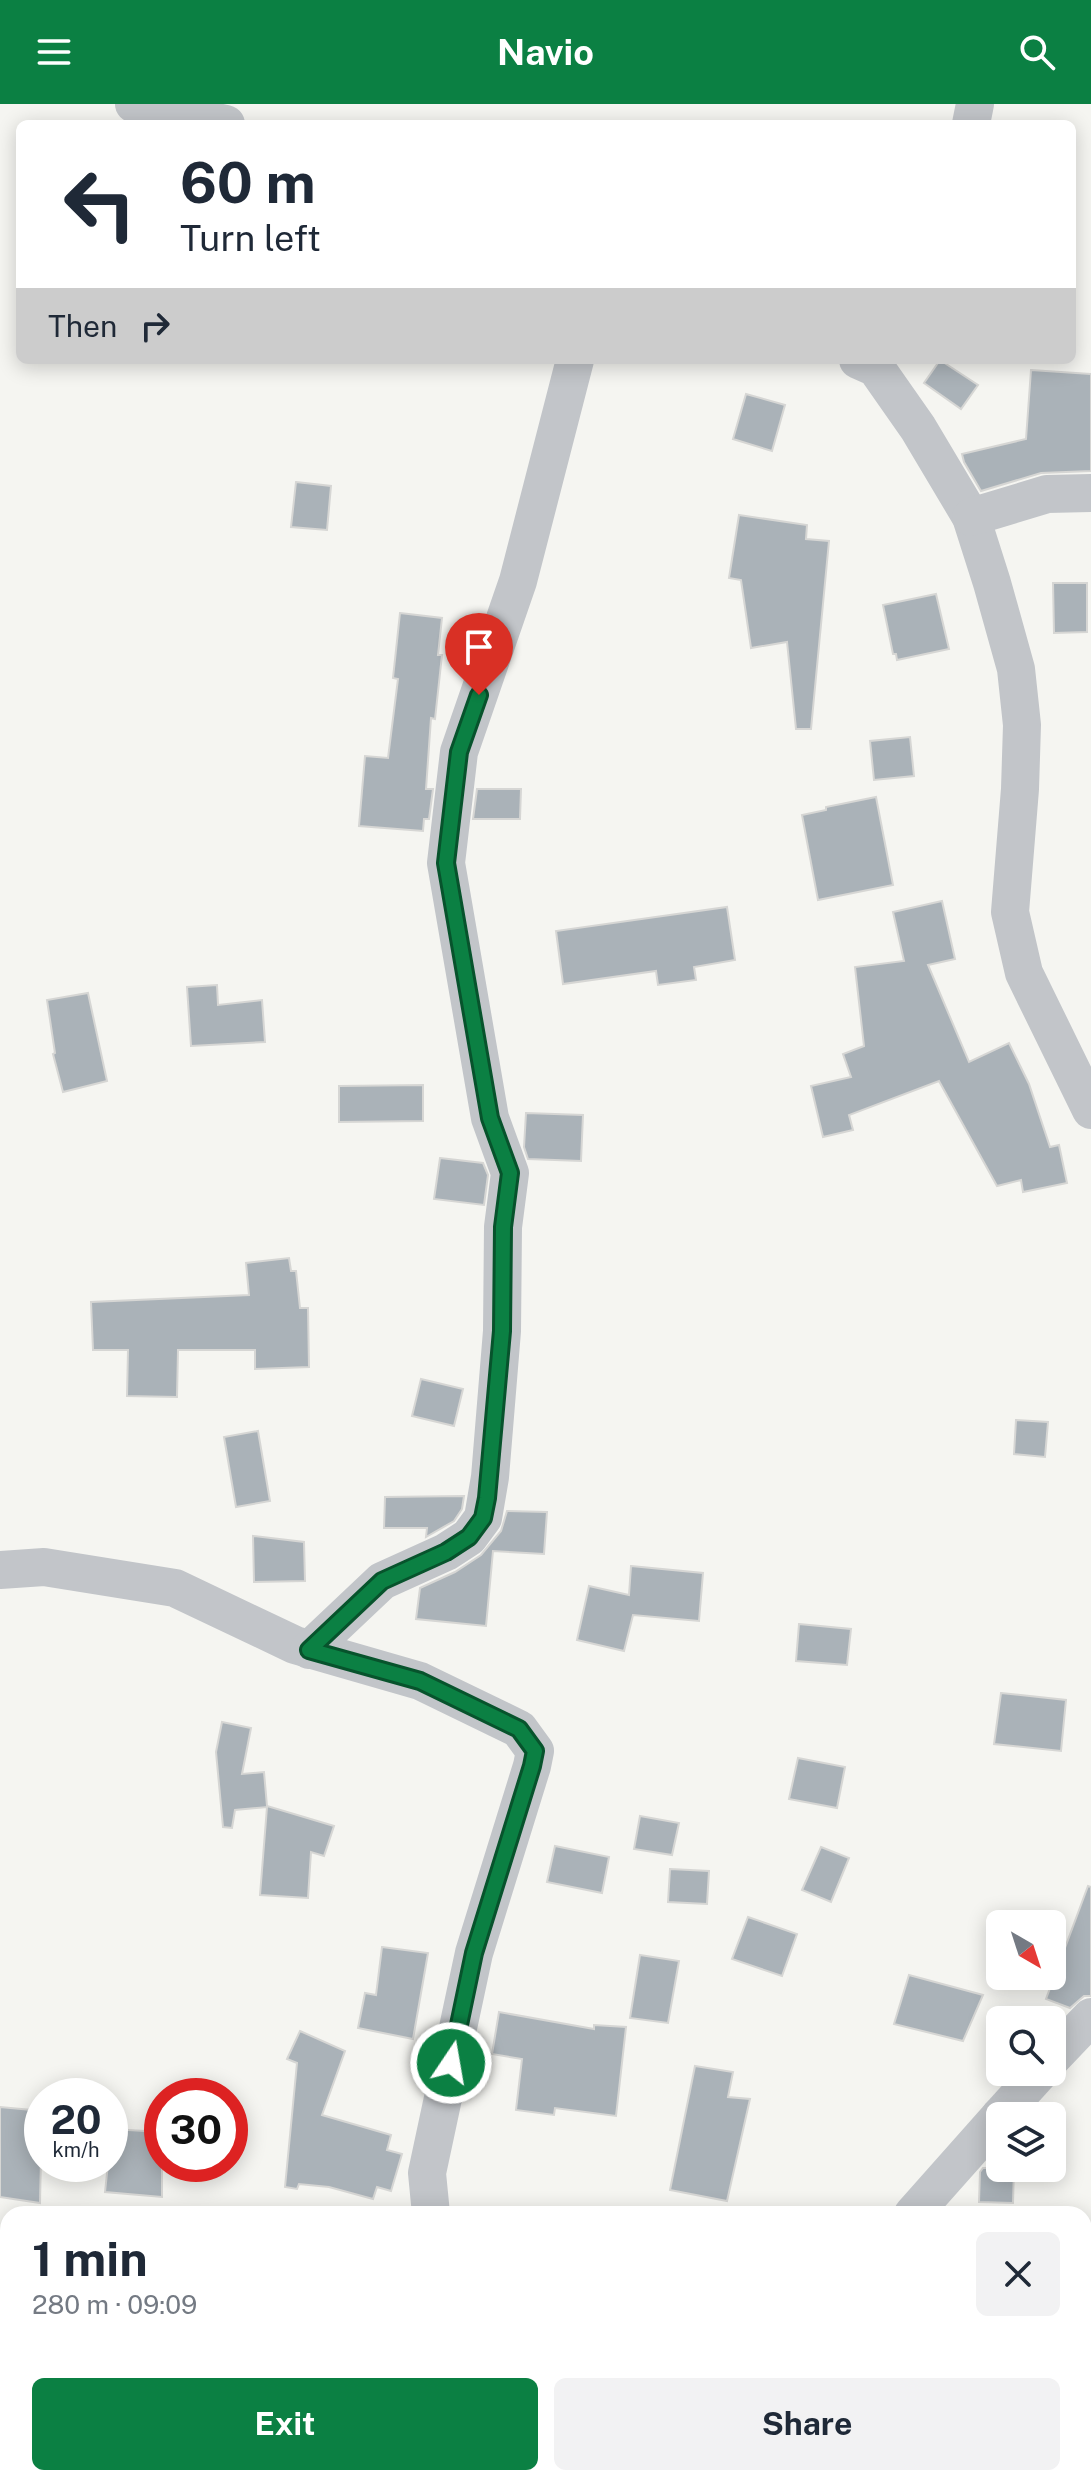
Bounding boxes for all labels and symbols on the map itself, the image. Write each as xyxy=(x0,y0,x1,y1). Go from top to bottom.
pin xyxy=(445,613,513,695)
north arrow xyxy=(986,1910,1066,1990)
position arrow xyxy=(409,2021,493,2105)
speed limit sign: 30 xyxy=(144,2078,248,2182)

